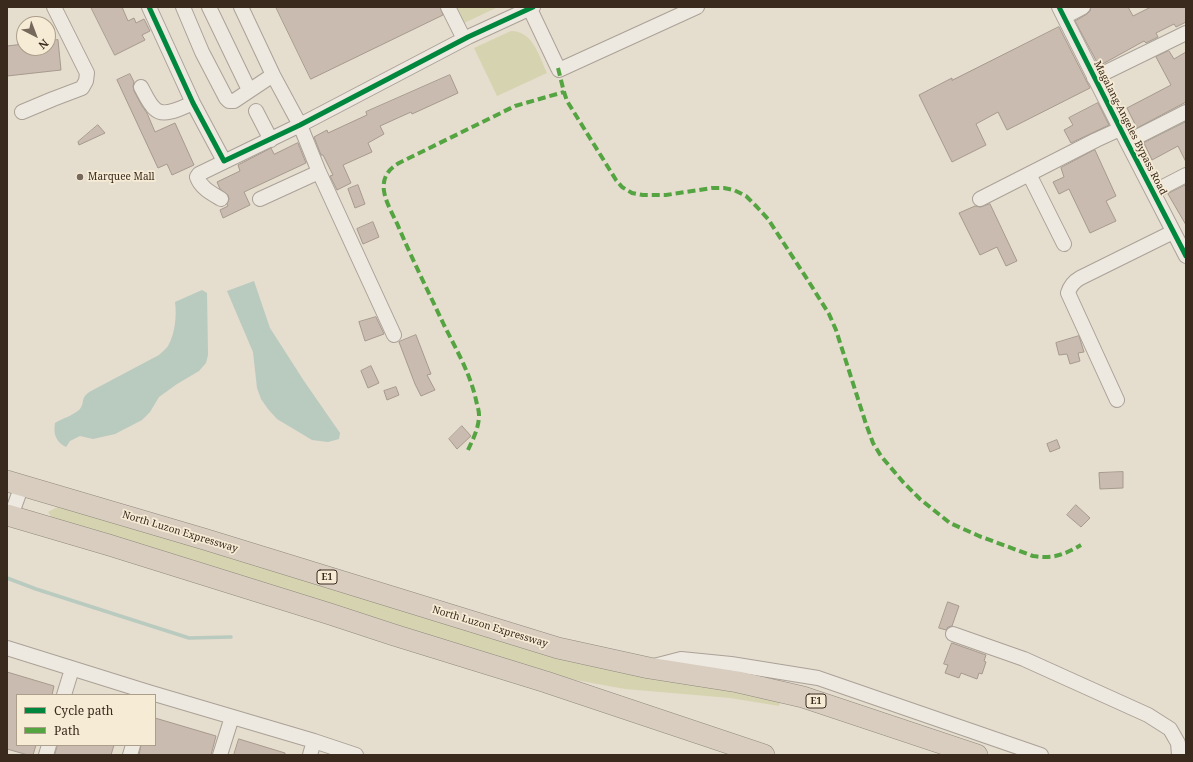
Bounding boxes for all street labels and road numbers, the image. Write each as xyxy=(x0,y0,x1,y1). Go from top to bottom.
street label: Magalang-Angeles Bypass Road xyxy=(1091,59,1169,197)
street label: North Luzon Expressway xyxy=(121,509,239,555)
road number: E1 xyxy=(317,570,337,584)
street label: North Luzon Expressway xyxy=(431,604,549,650)
road number: E1 xyxy=(806,694,826,708)

